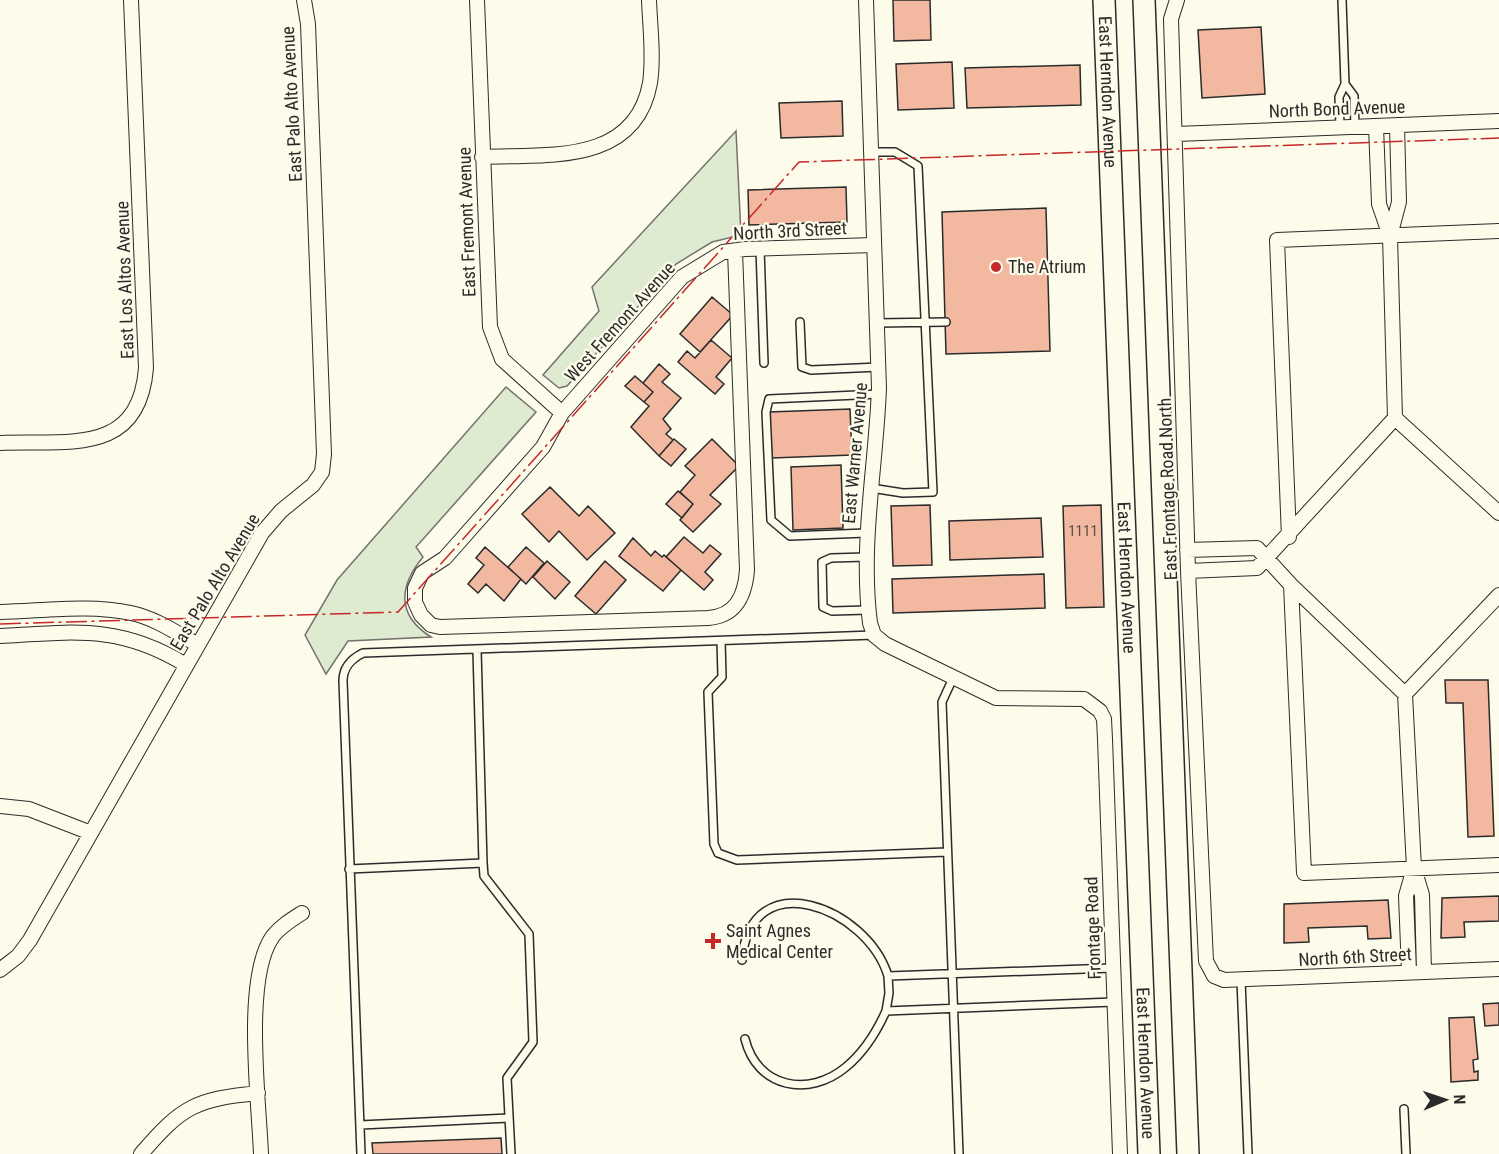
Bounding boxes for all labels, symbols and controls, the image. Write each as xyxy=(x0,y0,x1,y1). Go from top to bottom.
street label: East Herndon Avenue xyxy=(1095,16,1122,168)
street label: East Palo Alto Avenue xyxy=(277,26,306,182)
street label: North Bond Avenue xyxy=(1268,96,1406,121)
street label: East Fremont Avenue xyxy=(453,147,480,297)
street label: East Los Altos Avenue xyxy=(111,201,138,359)
street label: North 3rd Street xyxy=(733,217,847,244)
place label: The Atrium xyxy=(1008,256,1086,277)
street label: West Fremont Avenue xyxy=(560,257,679,386)
marker: The Atrium xyxy=(989,260,1003,274)
street label: East Warner Avenue xyxy=(838,382,871,524)
street label: East Frontage Road North xyxy=(1154,397,1181,581)
street label: East Herndon Avenue xyxy=(1114,501,1140,654)
street label: East Palo Alto Avenue xyxy=(165,510,264,654)
house number: 1111 xyxy=(1068,522,1098,540)
street label: Frontage Road xyxy=(1080,876,1105,980)
place label: Saint Agnes Medical Center xyxy=(726,920,833,962)
marker: Saint Agnes Medical Center xyxy=(704,932,722,950)
street label: North 6th Street xyxy=(1298,943,1412,970)
street label: East Herndon Avenue xyxy=(1133,987,1159,1139)
north arrow xyxy=(1415,1070,1475,1130)
text: N xyxy=(1450,1094,1469,1105)

